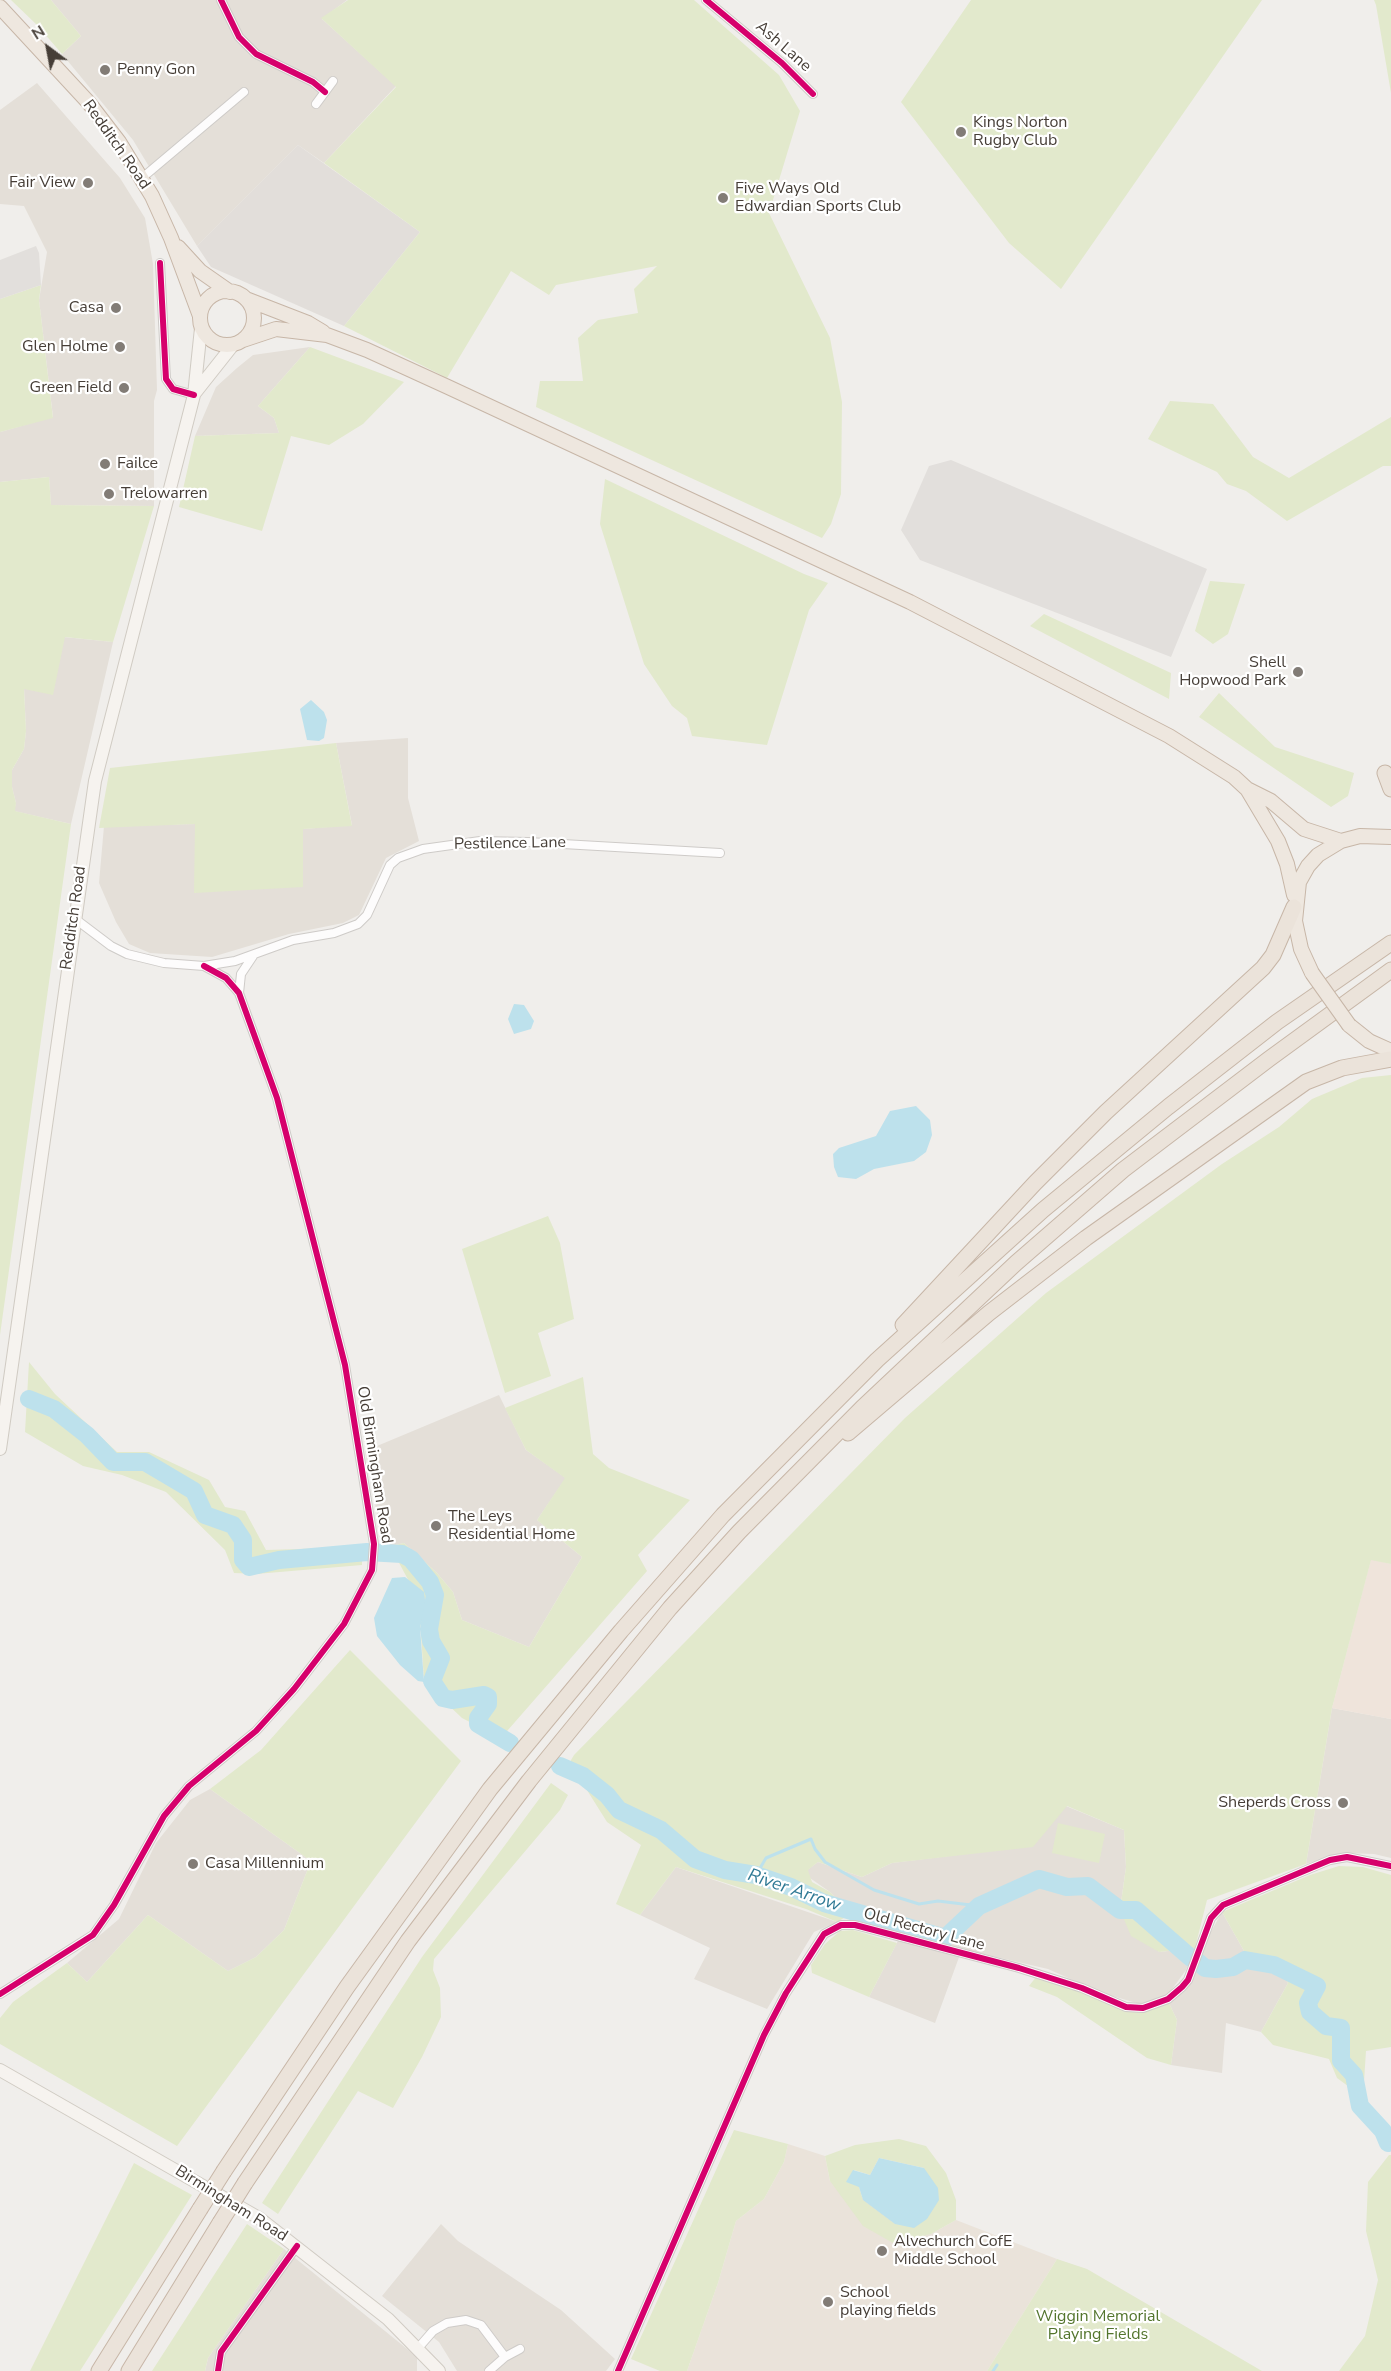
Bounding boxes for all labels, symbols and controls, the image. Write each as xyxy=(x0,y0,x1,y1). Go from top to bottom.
north arrow xyxy=(18,18,78,78)
street label: Ash Lane xyxy=(751,18,815,76)
text: N xyxy=(28,20,49,45)
place label: Penny Gon xyxy=(117,60,195,80)
marker: Penny Gon xyxy=(98,63,112,77)
street label: Redditch Road xyxy=(78,97,154,193)
place label: Kings Norton Rugby Club xyxy=(973,113,1067,151)
marker: Kings Norton Rugby Club xyxy=(954,125,968,139)
place label: Fair View xyxy=(9,173,76,193)
marker: Fair View xyxy=(81,176,95,190)
place label: Five Ways Old Edwardian Sports Club xyxy=(735,179,901,217)
marker: Five Ways Old Edwardian Sports Club xyxy=(716,191,730,205)
place label: Casa xyxy=(69,298,104,318)
marker: Casa xyxy=(109,301,123,315)
place label: Glen Holme xyxy=(22,337,108,357)
marker: Glen Holme xyxy=(113,340,127,354)
place label: Green Field xyxy=(30,378,112,398)
marker: Green Field xyxy=(117,381,131,395)
place label: Failce xyxy=(117,454,158,474)
marker: Failce xyxy=(98,457,112,471)
place label: Trelowarren xyxy=(121,484,208,504)
marker: Trelowarren xyxy=(102,487,116,501)
place label: Shell Hopwood Park xyxy=(1179,653,1286,691)
marker: Shell Hopwood Park xyxy=(1291,665,1305,679)
street label: Pestilence Lane xyxy=(454,833,566,855)
street label: Redditch Road xyxy=(57,865,91,971)
street label: Old Birmingham Road xyxy=(352,1385,396,1545)
place label: The Leys Residential Home xyxy=(448,1507,575,1545)
marker: The Leys Residential Home xyxy=(429,1519,443,1533)
place label: Sheperds Cross xyxy=(1218,1793,1331,1813)
marker: Sheperds Cross xyxy=(1336,1796,1350,1810)
place label: Casa Millennium xyxy=(205,1854,324,1874)
marker: Casa Millennium xyxy=(186,1857,200,1871)
water label: River Arrow xyxy=(745,1865,843,1917)
street label: Old Rectory Lane xyxy=(861,1905,987,1955)
street label: Birmingham Road xyxy=(171,2162,291,2246)
place label: Alvechurch CofE Middle School xyxy=(894,2232,1012,2270)
marker: Alvechurch CofE Middle School xyxy=(875,2244,889,2258)
place label: School playing fields xyxy=(840,2283,936,2321)
marker: School playing fields xyxy=(821,2295,835,2309)
park label: Wiggin Memorial Playing Fields xyxy=(1036,2307,1160,2345)

